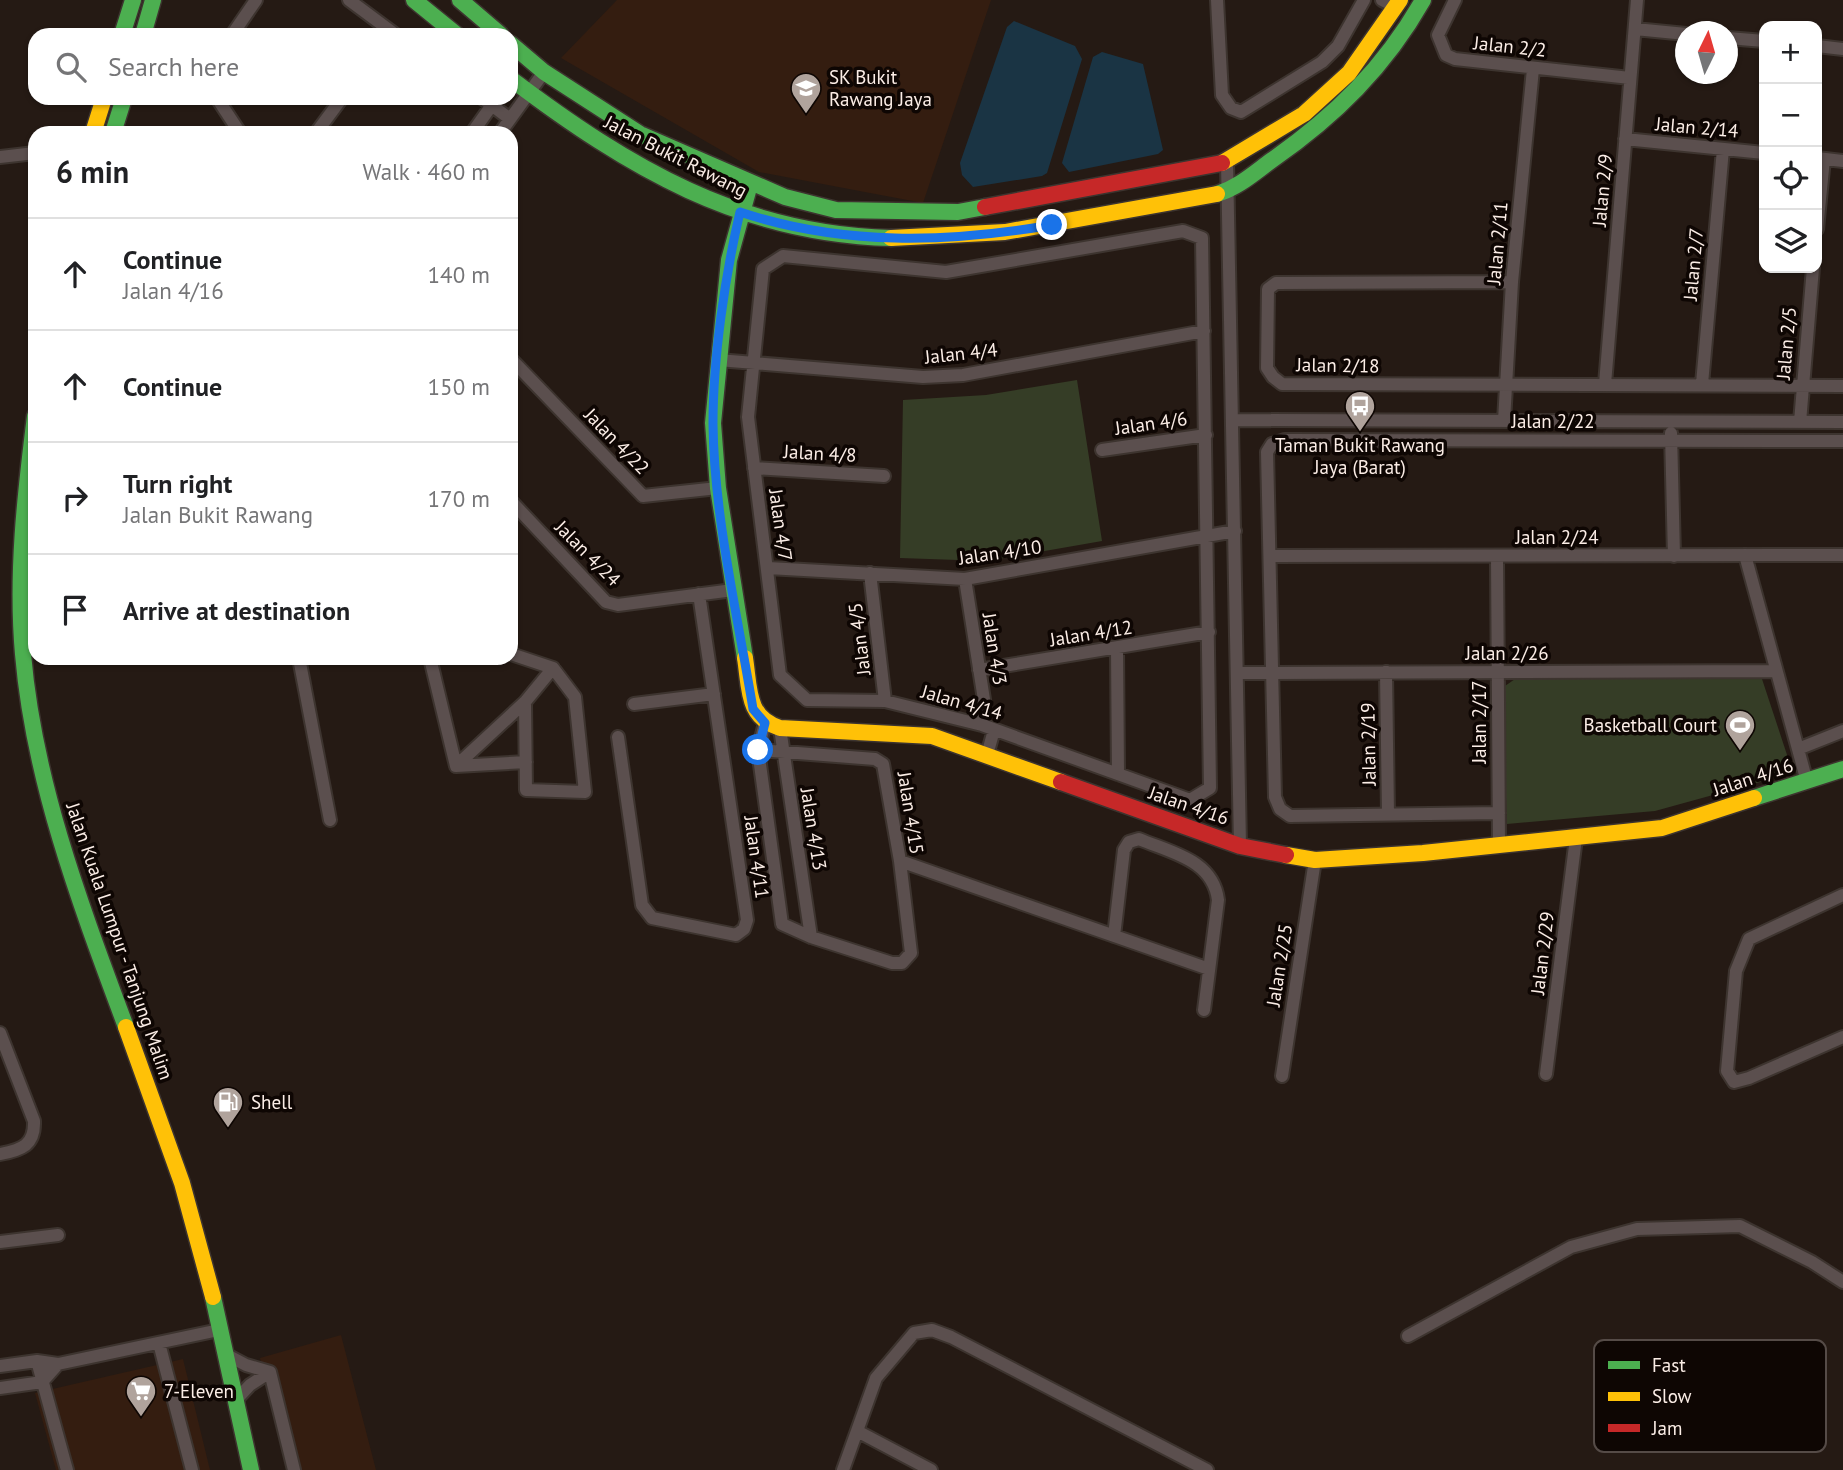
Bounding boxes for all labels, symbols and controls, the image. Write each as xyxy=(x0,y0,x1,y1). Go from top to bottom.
north arrow xyxy=(1675,21,1738,84)
map controls xyxy=(1759,21,1822,273)
button: + xyxy=(1759,21,1822,84)
search box xyxy=(28,28,518,105)
street label: Jalan 2/2 xyxy=(1472,30,1547,62)
icon: search xyxy=(52,48,90,86)
text: Search here xyxy=(108,50,239,83)
place label: SK Bukit Rawang Jaya xyxy=(829,65,932,111)
school or university icon: SK Bukit Rawang Jaya xyxy=(789,71,823,115)
button: − xyxy=(1759,84,1822,147)
street label: Jalan Bukit Rawang xyxy=(600,109,751,202)
street label: Jalan 2/14 xyxy=(1654,111,1739,143)
button: locate xyxy=(1759,147,1822,210)
text: 6 min xyxy=(56,152,129,191)
street label: Jalan 2/9 xyxy=(1587,153,1617,228)
text: Walk · 460 m xyxy=(363,157,490,186)
street label: Jalan 2/11 xyxy=(1481,201,1513,286)
route end xyxy=(1036,209,1067,240)
button: layers xyxy=(1759,210,1822,273)
street label: Jalan 2/7 xyxy=(1678,227,1708,302)
text: Continue xyxy=(123,243,222,276)
icon: ahead xyxy=(56,255,94,293)
text: 140 m xyxy=(428,260,490,289)
text: Jalan 4/16 xyxy=(123,276,224,305)
street label: Jalan 2/5 xyxy=(1771,306,1801,381)
street label: Jalan 4/4 xyxy=(923,337,998,369)
street label: Jalan 2/18 xyxy=(1295,352,1380,378)
icon: ahead xyxy=(56,367,94,405)
text: Continue xyxy=(123,370,222,403)
text: 150 m xyxy=(428,372,490,401)
bus stop icon: Taman Bukit Rawang Jaya (Barat) xyxy=(1343,389,1377,433)
street label: Jalan 4/22 xyxy=(579,402,655,479)
street label: Jalan 4/6 xyxy=(1112,406,1189,440)
street label: Jalan 2/22 xyxy=(1510,409,1595,433)
place label: Taman Bukit Rawang Jaya (Barat) xyxy=(1275,433,1445,479)
street label: Jalan 4/8 xyxy=(782,439,857,467)
text: Turn right xyxy=(123,467,232,500)
icon: right xyxy=(56,479,94,517)
text: 170 m xyxy=(428,484,490,513)
street label: Jalan 4/7 xyxy=(764,486,798,563)
text: Jalan Bukit Rawang xyxy=(123,500,313,529)
street label: Jalan 4/24 xyxy=(549,514,626,591)
street label: Jalan 2/24 xyxy=(1514,525,1599,549)
street label: Jalan 4/10 xyxy=(956,534,1043,570)
icon: arrive xyxy=(56,591,94,629)
text: Arrive at destination xyxy=(123,594,350,627)
street label: Jalan 4/5 xyxy=(843,601,875,678)
street label: Jalan 4/3 xyxy=(977,610,1013,687)
street label: Jalan 4/12 xyxy=(1047,615,1134,652)
street label: Jalan 2/26 xyxy=(1464,641,1549,665)
street label: Jalan 4/14 xyxy=(918,679,1005,725)
street label: Jalan 2/17 xyxy=(1467,680,1491,765)
street label: Jalan 2/19 xyxy=(1355,702,1381,787)
sports icon: Basketball Court xyxy=(1723,708,1757,752)
place label: Basketball Court xyxy=(1584,713,1718,737)
route start xyxy=(742,734,773,765)
street label: Jalan 4/16 xyxy=(1709,753,1796,802)
street label: Jalan 4/15 xyxy=(892,769,929,856)
street label: Jalan 4/16 xyxy=(1145,780,1232,830)
street label: Jalan 4/13 xyxy=(795,785,832,872)
street label: Jalan Kuala Lumpur - Tanjung Malim xyxy=(61,798,179,1083)
street label: Jalan 4/11 xyxy=(739,813,775,900)
street label: Jalan 2/29 xyxy=(1525,910,1559,997)
street label: Jalan 2/25 xyxy=(1260,922,1297,1009)
fuel station icon: Shell xyxy=(211,1085,245,1129)
place label: Shell xyxy=(251,1090,293,1114)
legend xyxy=(1594,1340,1826,1452)
text: Fast xyxy=(1652,1353,1686,1377)
supermarket icon: 7-Eleven xyxy=(124,1374,158,1418)
place label: 7-Eleven xyxy=(164,1379,234,1403)
text: Slow xyxy=(1652,1384,1692,1408)
text: Jam xyxy=(1651,1416,1682,1440)

